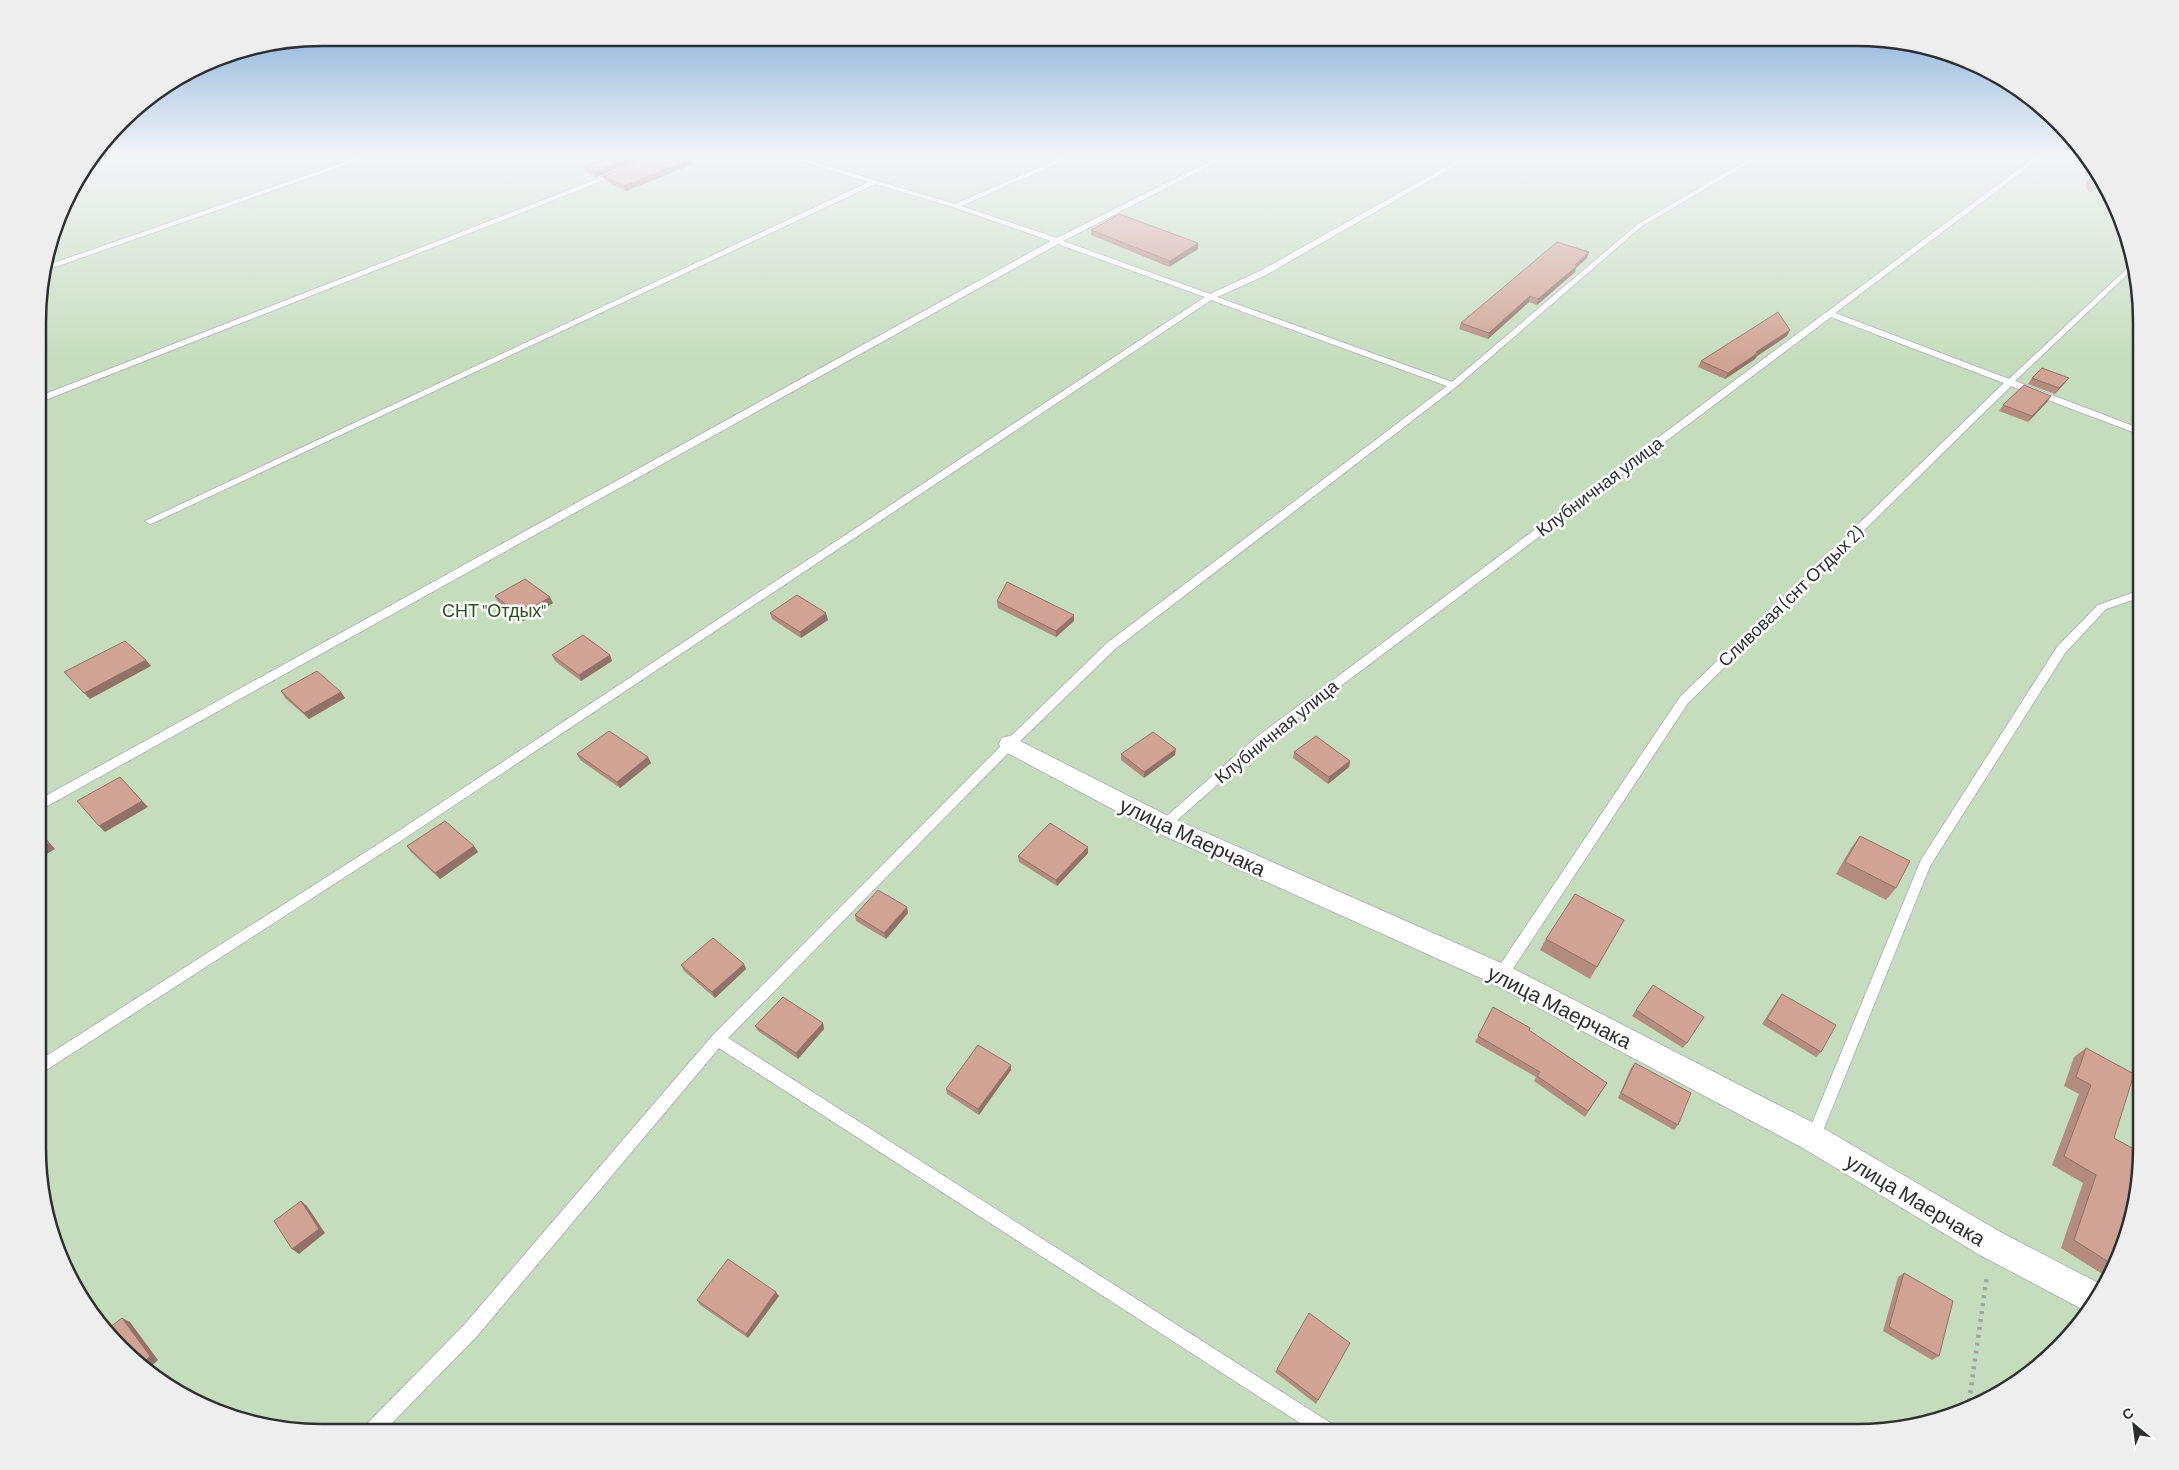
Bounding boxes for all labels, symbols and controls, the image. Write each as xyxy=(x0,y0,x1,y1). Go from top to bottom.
street label: Клубничная улица xyxy=(1531,431,1667,541)
street label: Сливовая (снт Отдых 2) xyxy=(1713,521,1867,671)
park label: СНТ "Отдых" xyxy=(442,599,546,621)
street label: Клубничная улица xyxy=(1210,674,1343,788)
street label: улица Маерчака xyxy=(1116,791,1270,881)
street label: улица Маерчака xyxy=(1484,959,1636,1053)
street label: улица Маерчака xyxy=(1842,1148,1991,1251)
north arrow xyxy=(2109,1400,2159,1450)
text: С xyxy=(2119,1403,2136,1423)

